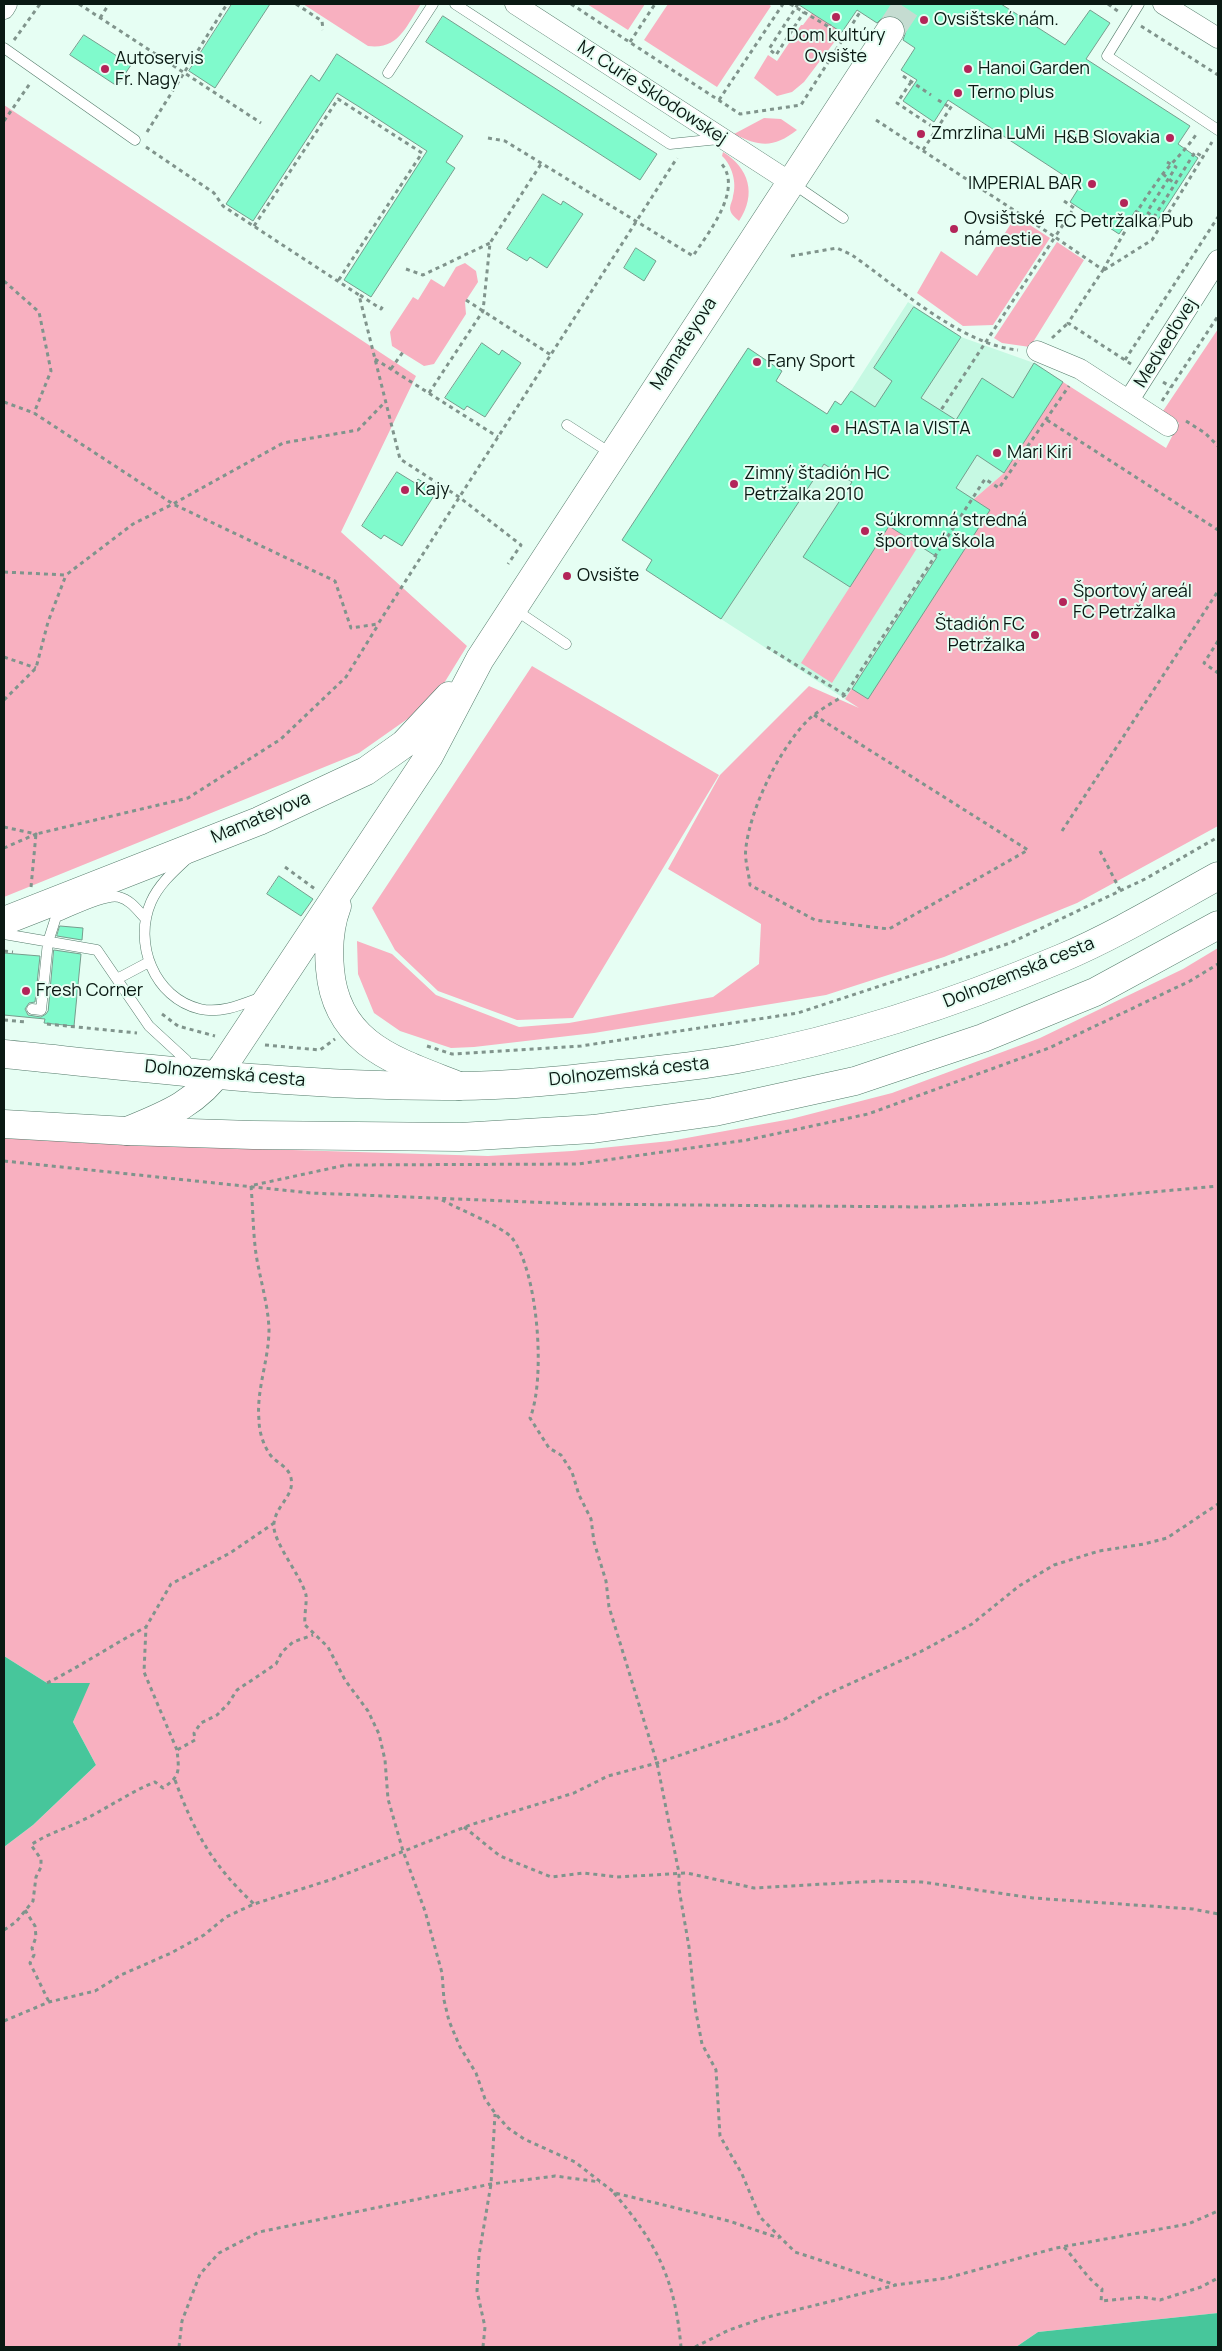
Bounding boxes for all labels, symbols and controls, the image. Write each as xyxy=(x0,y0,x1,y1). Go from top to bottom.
place label: Ovsištské nám. xyxy=(934,9,1059,31)
marker: Dom kultúry Ovsište xyxy=(830,11,842,23)
marker: Ovsištské nám. xyxy=(918,14,930,26)
place label: Dom kultúry Ovsište xyxy=(786,25,886,68)
street label: M. Curie Sklodowskej xyxy=(573,37,731,149)
place label: Autoservis Fr. Nagy xyxy=(115,48,204,90)
place label: Hanoi Garden xyxy=(978,58,1090,80)
marker: Autoservis Fr. Nagy xyxy=(99,63,111,75)
marker: Hanoi Garden xyxy=(962,63,974,75)
place label: Terno plus xyxy=(968,82,1054,104)
marker: Terno plus xyxy=(952,87,964,99)
place label: Zmrzlina LuMi xyxy=(931,123,1045,145)
place label: H&B Slovakia xyxy=(1054,127,1160,149)
marker: Zmrzlina LuMi xyxy=(915,128,927,140)
marker: H&B Slovakia xyxy=(1164,132,1176,144)
place label: IMPERIAL BAR xyxy=(968,173,1082,195)
marker: IMPERIAL BAR xyxy=(1086,178,1098,190)
marker: FC Petržalka Pub xyxy=(1118,197,1130,209)
place label: Ovsištské námestie xyxy=(964,208,1045,250)
place label: FC Petržalka Pub xyxy=(1055,211,1193,233)
marker: Ovsištské námestie xyxy=(948,223,960,235)
street label: Mamateyova xyxy=(646,294,722,394)
street label: Medveďovej xyxy=(1130,294,1202,392)
place label: Fany Sport xyxy=(767,351,855,373)
marker: Fany Sport xyxy=(751,356,763,368)
place label: HASTA la VISTA xyxy=(845,418,971,440)
marker: HASTA la VISTA xyxy=(829,423,841,435)
place label: Mari Kiri xyxy=(1007,442,1072,464)
marker: Mari Kiri xyxy=(991,447,1003,459)
place label: Zimný štadión HC Petržalka 2010 xyxy=(744,463,890,506)
marker: Zimný štadión HC Petržalka 2010 xyxy=(728,478,740,490)
place label: Kajy xyxy=(415,479,450,501)
marker: Kajy xyxy=(399,484,411,496)
place label: Súkromná stredná športová škola xyxy=(875,510,1027,552)
marker: Súkromná stredná športová škola xyxy=(859,525,871,537)
place label: Ovsište xyxy=(577,565,639,587)
marker: Ovsište xyxy=(561,570,573,582)
place label: Športový areál FC Petržalka xyxy=(1073,581,1192,624)
marker: Športový areál FC Petržalka xyxy=(1057,596,1069,608)
place label: Štadión FC Petržalka xyxy=(935,614,1025,656)
marker: Štadión FC Petržalka xyxy=(1029,629,1041,641)
street label: Mamateyova xyxy=(208,787,314,849)
street label: Dolnozemská cesta xyxy=(940,933,1098,1013)
place label: Fresh Corner xyxy=(36,980,143,1002)
marker: Fresh Corner xyxy=(20,985,32,997)
street label: Dolnozemská cesta xyxy=(548,1053,710,1091)
street label: Dolnozemská cesta xyxy=(144,1056,306,1092)

